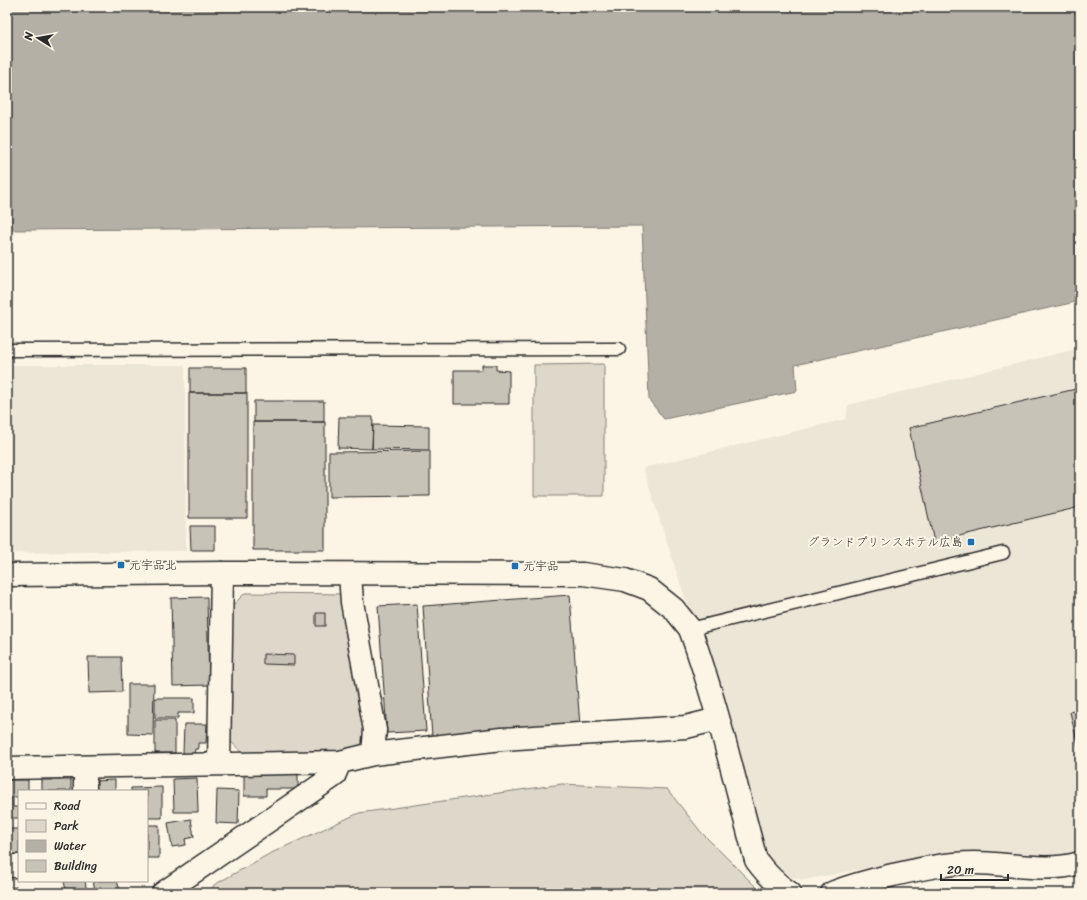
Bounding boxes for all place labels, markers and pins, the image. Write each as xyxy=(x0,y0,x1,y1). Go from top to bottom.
place label: グランドプリンスホテル広島 xyxy=(807,531,963,553)
marker: グランドプリンスホテル広島 xyxy=(966,537,976,547)
place label: 元宇品北 xyxy=(129,554,177,576)
place label: 元宇品 xyxy=(523,555,559,577)
marker: 元宇品北 xyxy=(116,560,126,570)
marker: 元宇品 xyxy=(510,561,520,571)

